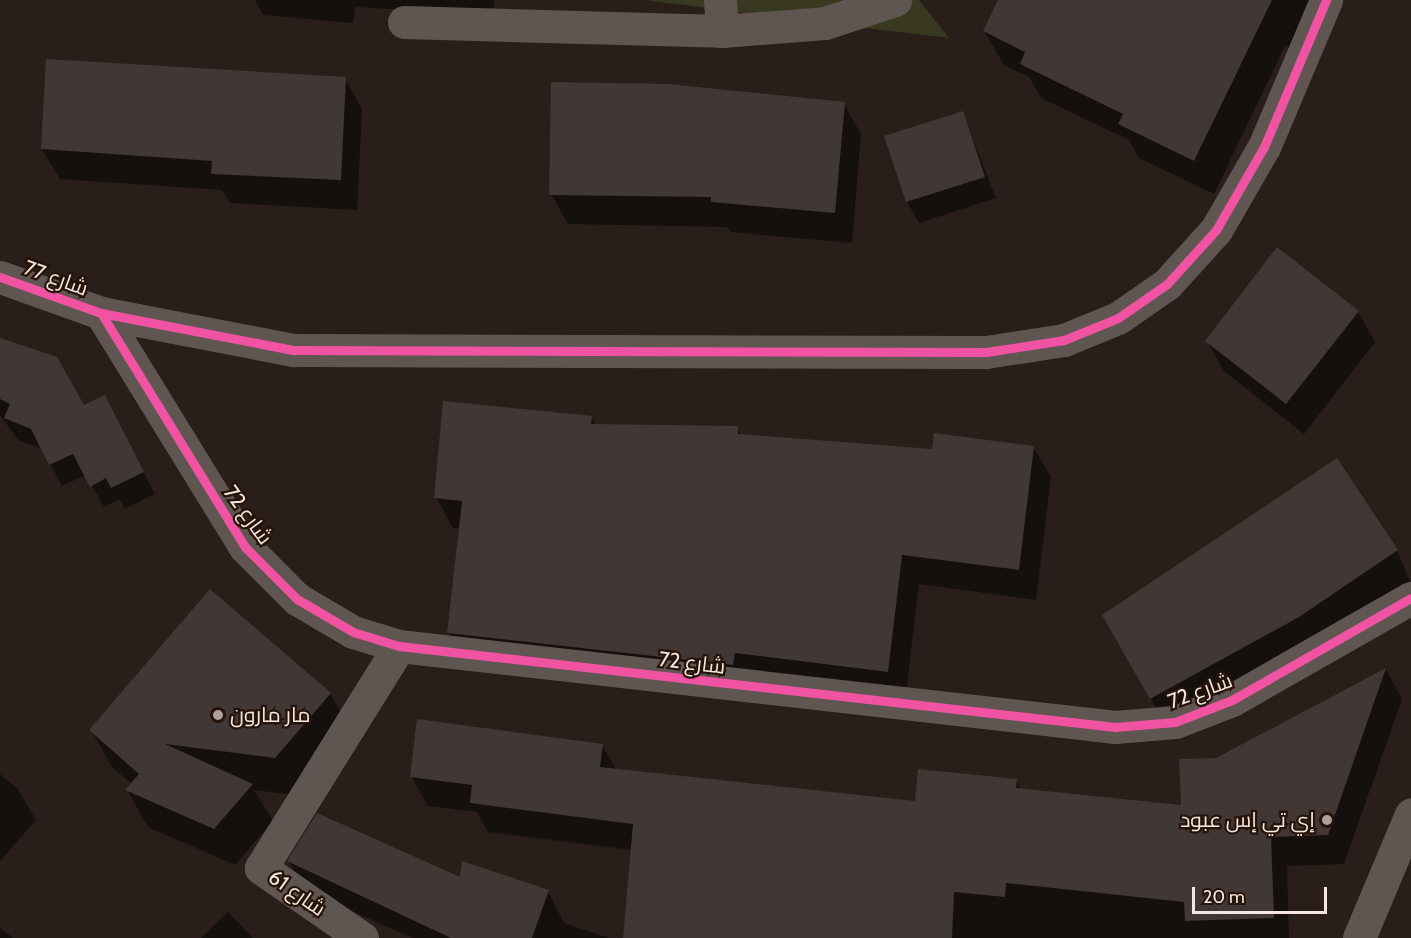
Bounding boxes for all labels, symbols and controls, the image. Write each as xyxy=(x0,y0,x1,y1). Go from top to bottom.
street label: شارع 77 xyxy=(20,255,92,301)
street label: شارع 72 xyxy=(218,481,278,549)
street label: شارع 72 xyxy=(657,646,727,680)
street label: شارع 72 xyxy=(1164,668,1236,714)
place label: مار مارون xyxy=(230,702,311,728)
marker: مار مارون xyxy=(211,708,225,722)
place label: إي تي إس عبود xyxy=(1180,807,1315,833)
marker: إي تي إس عبود xyxy=(1320,813,1334,827)
street label: شارع 61 xyxy=(264,864,330,922)
scale bar xyxy=(1195,875,1330,913)
text: 20 m xyxy=(1203,886,1245,908)

